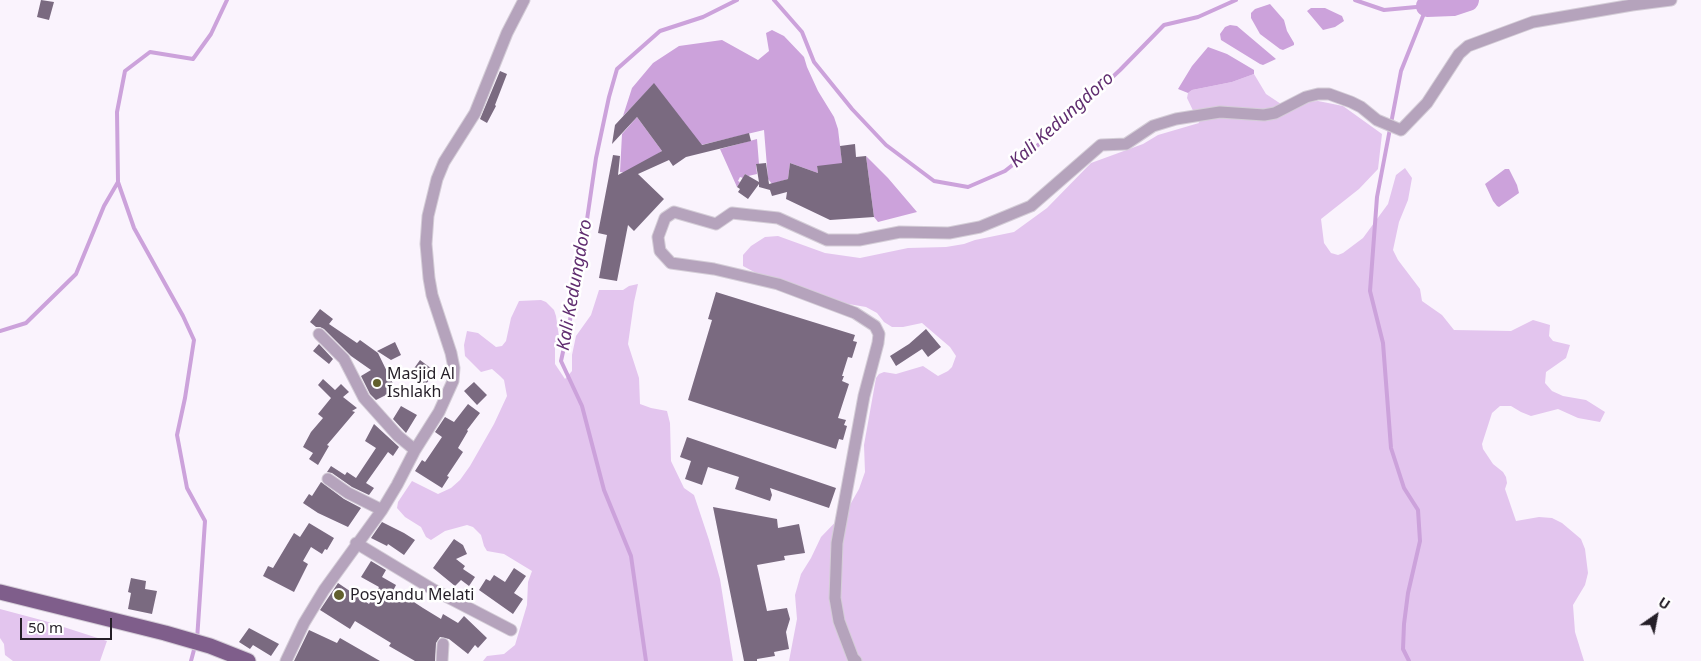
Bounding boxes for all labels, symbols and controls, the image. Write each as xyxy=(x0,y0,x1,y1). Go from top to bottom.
water label: Kali Kedungdoro xyxy=(1006,68,1118,172)
water label: Kali Kedungdoro xyxy=(553,218,597,352)
place label: Masjid Al Ishlakh xyxy=(387,364,455,402)
marker: Masjid Al Ishlakh xyxy=(371,377,383,389)
place label: Posyandu Melati xyxy=(350,585,474,605)
marker: Posyandu Melati xyxy=(332,588,346,602)
north arrow xyxy=(1631,591,1681,641)
text: U xyxy=(1655,592,1674,614)
scale bar xyxy=(22,608,115,640)
text: 50 m xyxy=(28,617,63,637)

